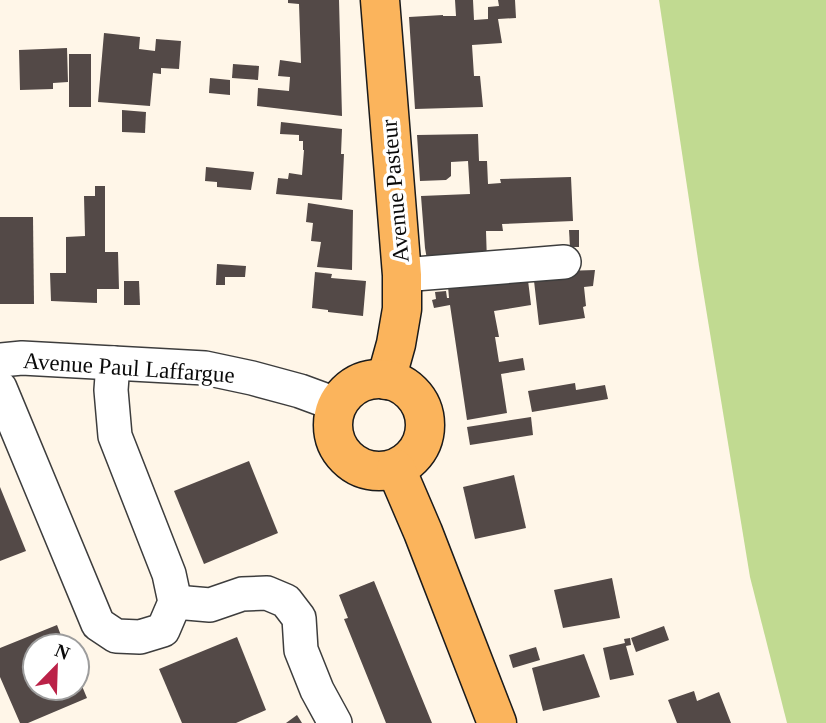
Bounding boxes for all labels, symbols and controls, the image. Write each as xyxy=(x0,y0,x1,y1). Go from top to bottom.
street label: Avenue Pasteur xyxy=(376,118,414,263)
street label: Avenue Paul Laffargue xyxy=(22,348,236,388)
north arrow xyxy=(21,632,91,702)
text: N xyxy=(52,639,73,664)

